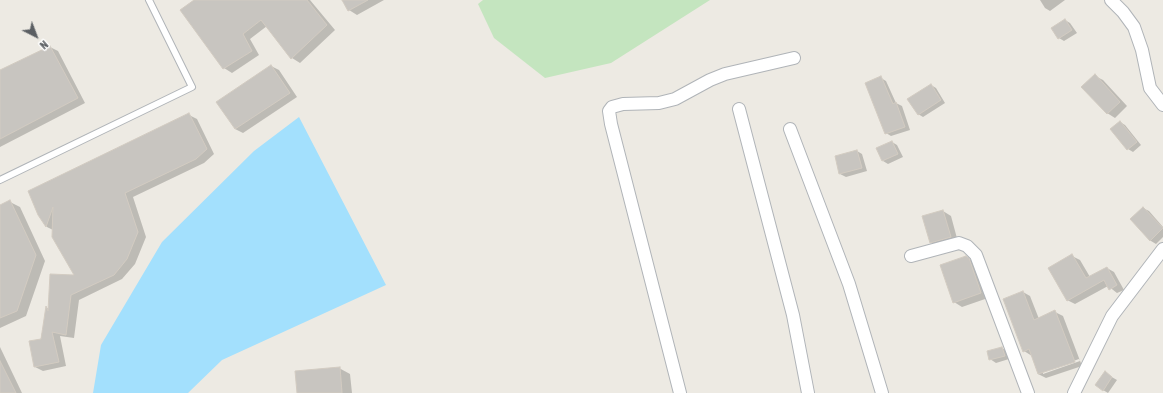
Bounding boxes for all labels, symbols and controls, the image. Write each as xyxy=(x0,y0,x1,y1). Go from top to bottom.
north arrow xyxy=(16,16,56,56)
text: N xyxy=(38,38,50,52)

